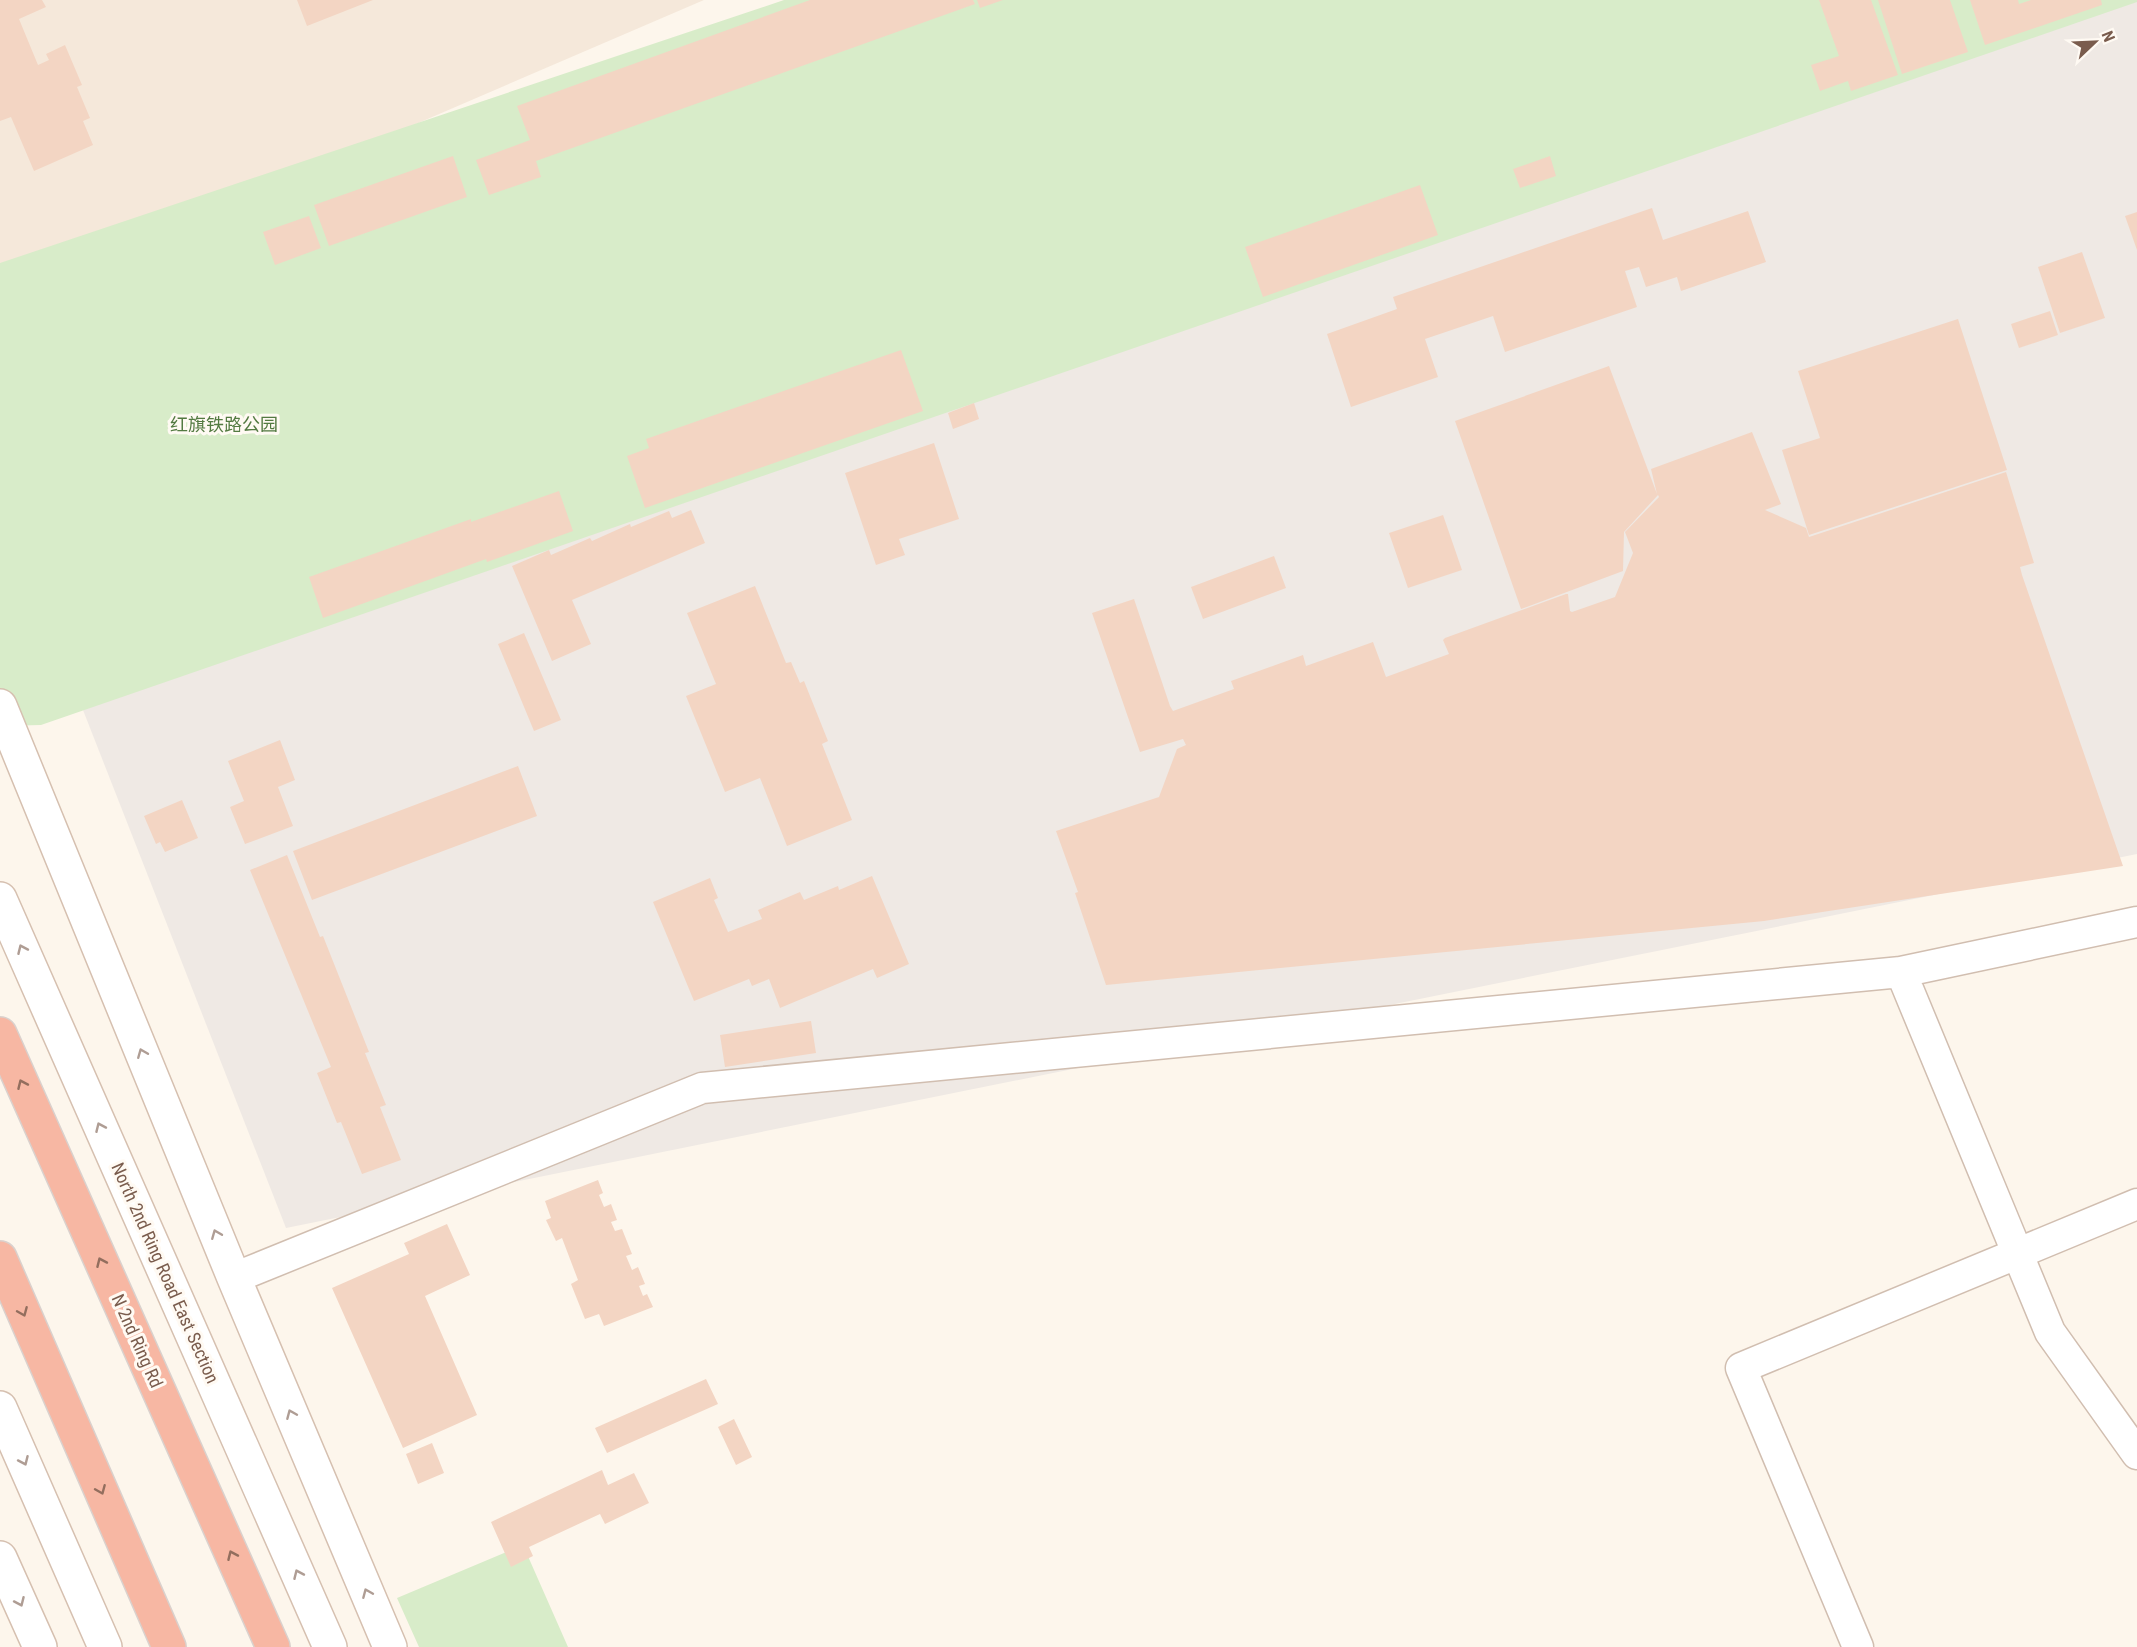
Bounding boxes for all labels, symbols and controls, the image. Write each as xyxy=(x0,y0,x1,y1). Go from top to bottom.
north arrow xyxy=(2065,12,2125,72)
text: N xyxy=(2098,28,2119,45)
park label: 红旗铁路公园 xyxy=(170,414,278,435)
one-way arrow xyxy=(17,944,29,955)
one-way arrow xyxy=(137,1048,149,1059)
one-way arrow xyxy=(17,1079,29,1090)
one-way arrow xyxy=(96,1122,108,1133)
street label: North 2nd Ring Road East Section xyxy=(107,1159,224,1386)
one-way arrow xyxy=(211,1229,223,1240)
one-way arrow xyxy=(97,1257,109,1268)
street label: N 2nd Ring Rd xyxy=(108,1291,167,1391)
one-way arrow xyxy=(16,1305,28,1316)
one-way arrow xyxy=(286,1409,298,1420)
one-way arrow xyxy=(16,1455,28,1466)
one-way arrow xyxy=(94,1484,106,1495)
one-way arrow xyxy=(227,1551,239,1562)
one-way arrow xyxy=(293,1570,305,1581)
one-way arrow xyxy=(362,1588,374,1599)
one-way arrow xyxy=(13,1596,25,1607)

